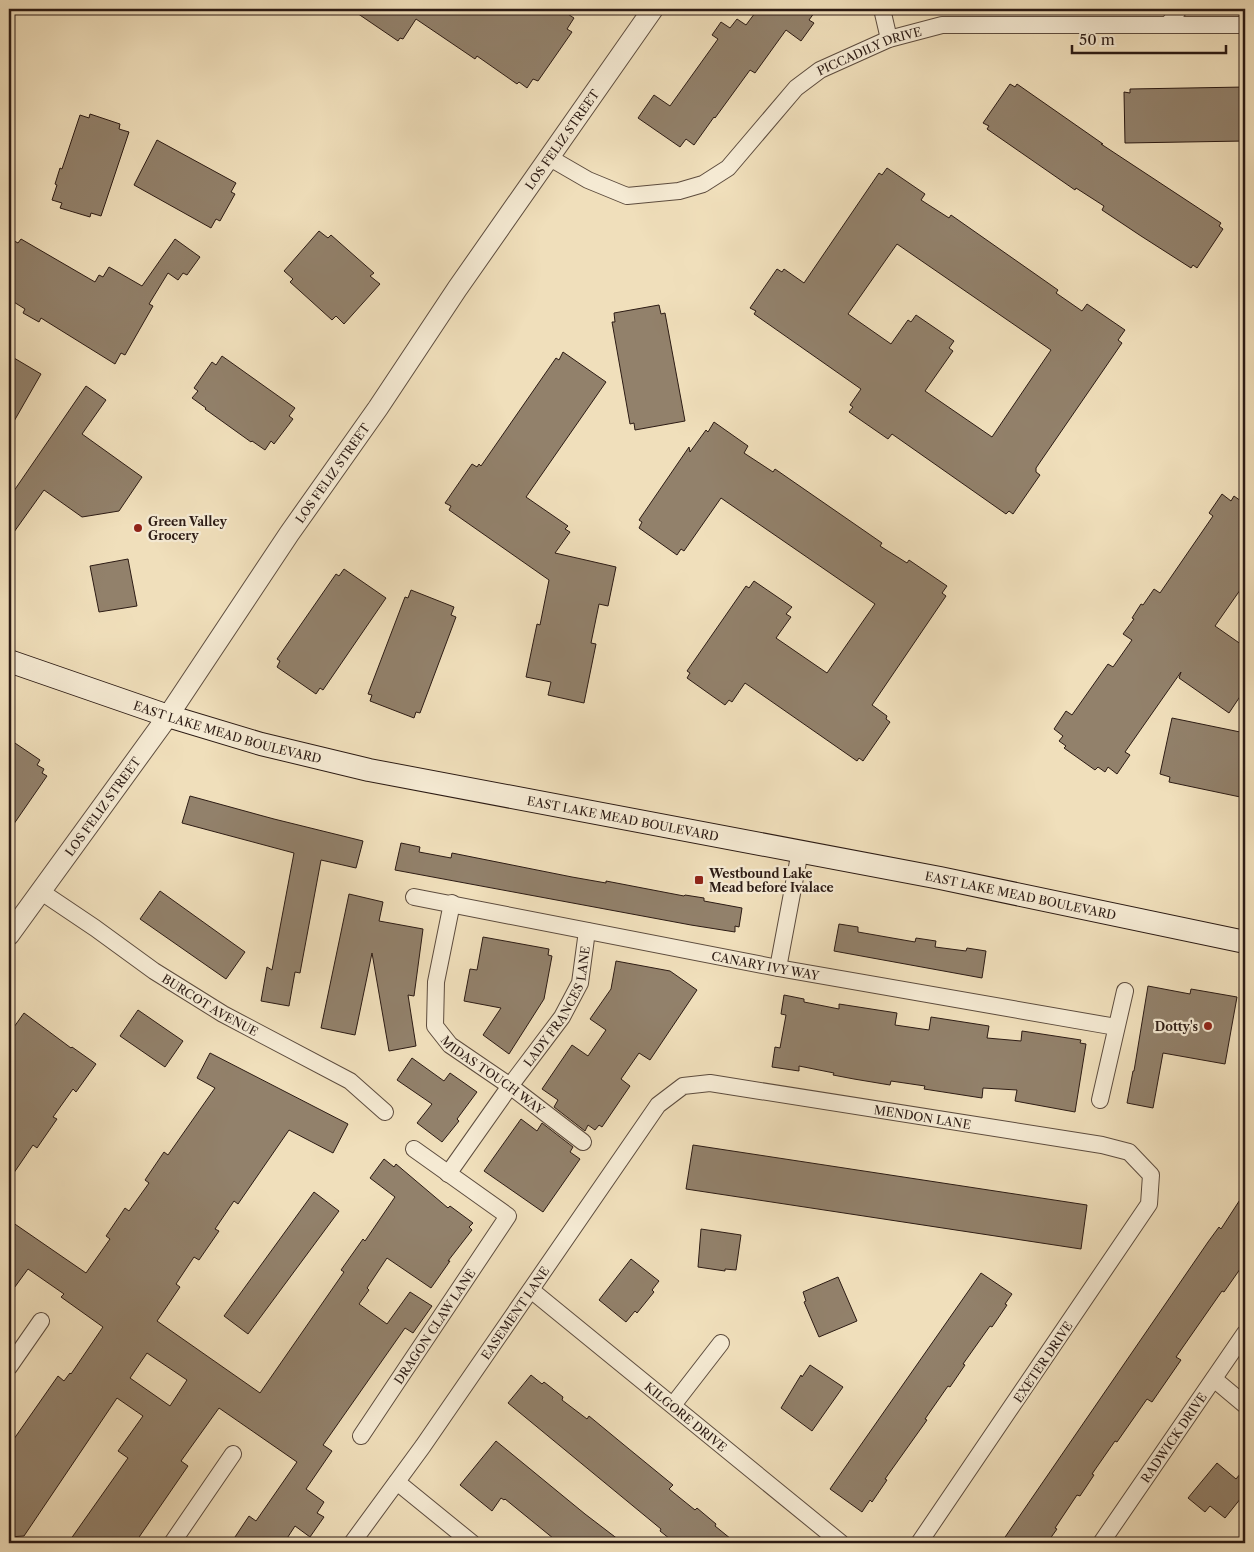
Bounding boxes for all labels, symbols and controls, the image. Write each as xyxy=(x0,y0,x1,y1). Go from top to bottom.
scale bar xyxy=(1072,22,1225,54)
street label: PICCADILY DRIVE xyxy=(814,23,923,78)
text: 50 m xyxy=(1079,30,1115,49)
street label: LOS FELIZ STREET xyxy=(522,86,602,192)
street label: LOS FELIZ STREET xyxy=(292,420,373,526)
place label: Green Valley Grocery xyxy=(148,514,228,543)
marker: Green Valley Grocery xyxy=(132,522,144,534)
street label: EAST LAKE MEAD BOULEVARD xyxy=(132,697,323,766)
street label: LOS FELIZ STREET xyxy=(62,754,143,859)
street label: EAST LAKE MEAD BOULEVARD xyxy=(526,793,720,844)
place label: Westbound Lake Mead before Ivalace xyxy=(708,866,834,895)
street label: EAST LAKE MEAD BOULEVARD xyxy=(924,868,1118,922)
marker: Westbound Lake Mead before Ivalace xyxy=(693,874,705,886)
street label: LADY FRANCES LANE xyxy=(520,945,592,1069)
street label: CANARY IVY WAY xyxy=(710,948,821,983)
street label: BURCOT AVENUE xyxy=(159,971,261,1039)
place label: Dotty's xyxy=(1155,1019,1198,1034)
marker: Dotty's xyxy=(1202,1020,1214,1032)
street label: MIDAS TOUCH WAY xyxy=(438,1033,548,1118)
street label: MENDON LANE xyxy=(873,1102,972,1132)
street label: EASEMENT LANE xyxy=(477,1263,552,1362)
street label: DRAGON CLAW LANE xyxy=(390,1266,478,1387)
street label: EXETER DRIVE xyxy=(1010,1319,1076,1405)
street label: KILGORE DRIVE xyxy=(642,1379,730,1454)
street label: RADWICK DRIVE xyxy=(1137,1390,1210,1485)

